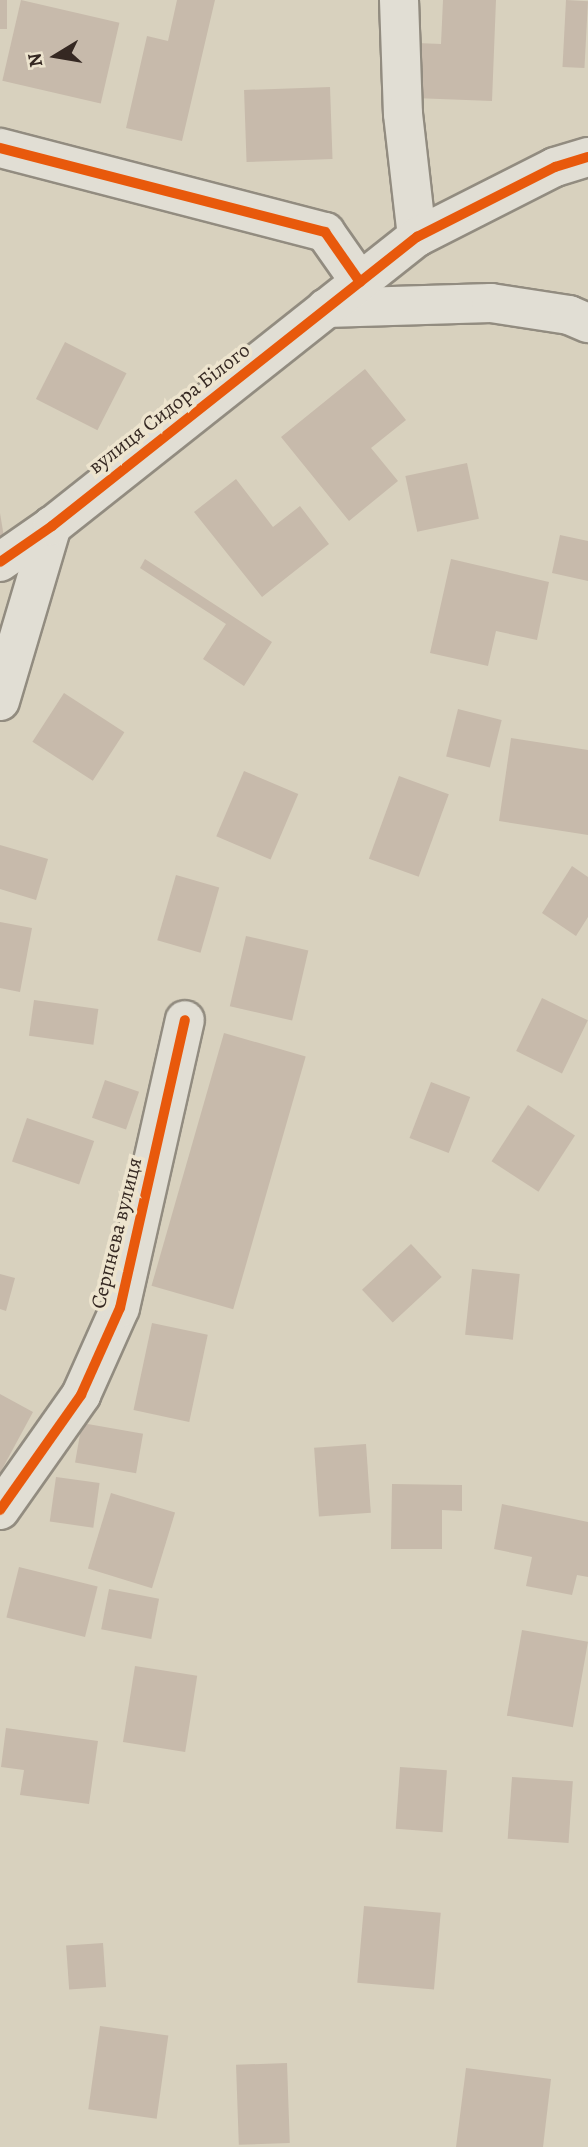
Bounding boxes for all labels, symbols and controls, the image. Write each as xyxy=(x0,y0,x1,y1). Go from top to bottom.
north arrow xyxy=(21,21,91,91)
text: N xyxy=(21,51,49,69)
street label: вулиця Сидора Білого xyxy=(83,337,255,479)
street label: Серпнева вулиця xyxy=(85,1155,147,1311)

